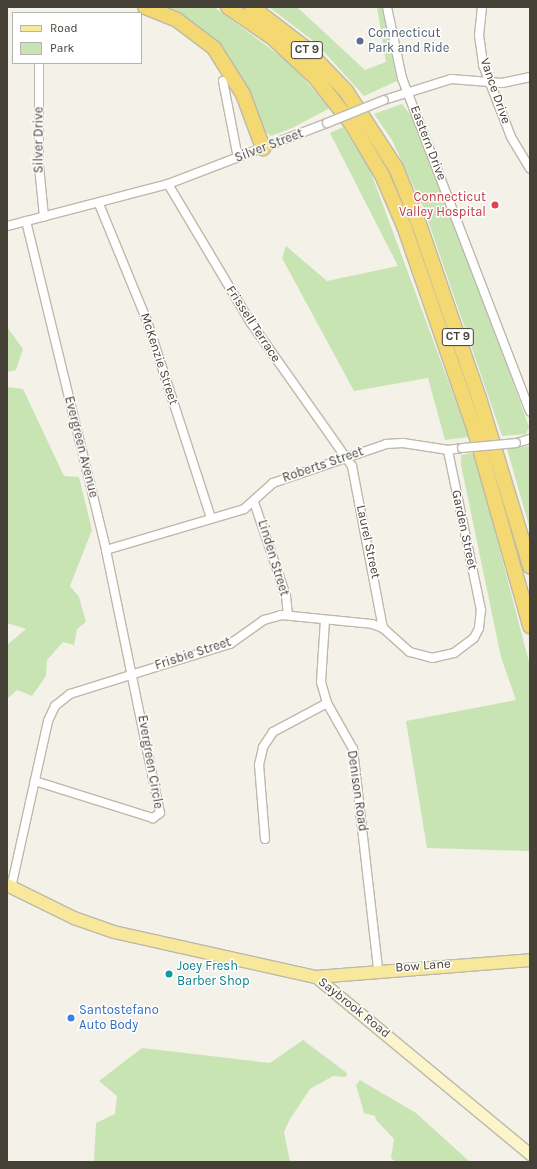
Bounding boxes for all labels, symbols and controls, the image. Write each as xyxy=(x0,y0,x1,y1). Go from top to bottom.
legend xyxy=(12,12,142,64)
text: Road xyxy=(50,21,78,35)
place label: Connecticut Park and Ride xyxy=(368,26,449,57)
marker: Connecticut Park and Ride xyxy=(355,36,365,46)
road number: CT 9 xyxy=(290,40,324,60)
text: Park xyxy=(50,41,74,55)
street label: Vance Drive xyxy=(476,56,514,126)
street label: Eastern Drive xyxy=(407,103,449,183)
street label: Silver Drive xyxy=(31,107,47,173)
street label: Silver Street xyxy=(233,126,305,166)
place label: Connecticut Valley Hospital xyxy=(399,190,486,221)
marker: Connecticut Valley Hospital xyxy=(489,199,501,211)
street label: Frissell Terrace xyxy=(222,283,284,365)
street label: McKenzie Street xyxy=(137,311,181,407)
road number: CT 9 xyxy=(441,327,475,347)
street label: Evergreen Avenue xyxy=(61,395,101,499)
street label: Roberts Street xyxy=(280,444,366,486)
street label: Garden Street xyxy=(448,489,480,571)
street label: Laurel Street xyxy=(353,504,383,580)
street label: Linden Street xyxy=(254,518,292,598)
street label: Frisbie Street xyxy=(153,634,233,674)
street label: Evergreen Circle xyxy=(134,714,166,810)
street label: Denison Road xyxy=(344,749,370,833)
street label: Bow Lane xyxy=(395,956,451,976)
place label: Joey Fresh Barber Shop xyxy=(177,959,250,990)
marker: Joey Fresh Barber Shop xyxy=(164,969,174,979)
street label: Saybrook Road xyxy=(315,974,393,1042)
place label: Santostefano Auto Body xyxy=(79,1003,159,1034)
marker: Santostefano Auto Body xyxy=(66,1013,76,1023)

